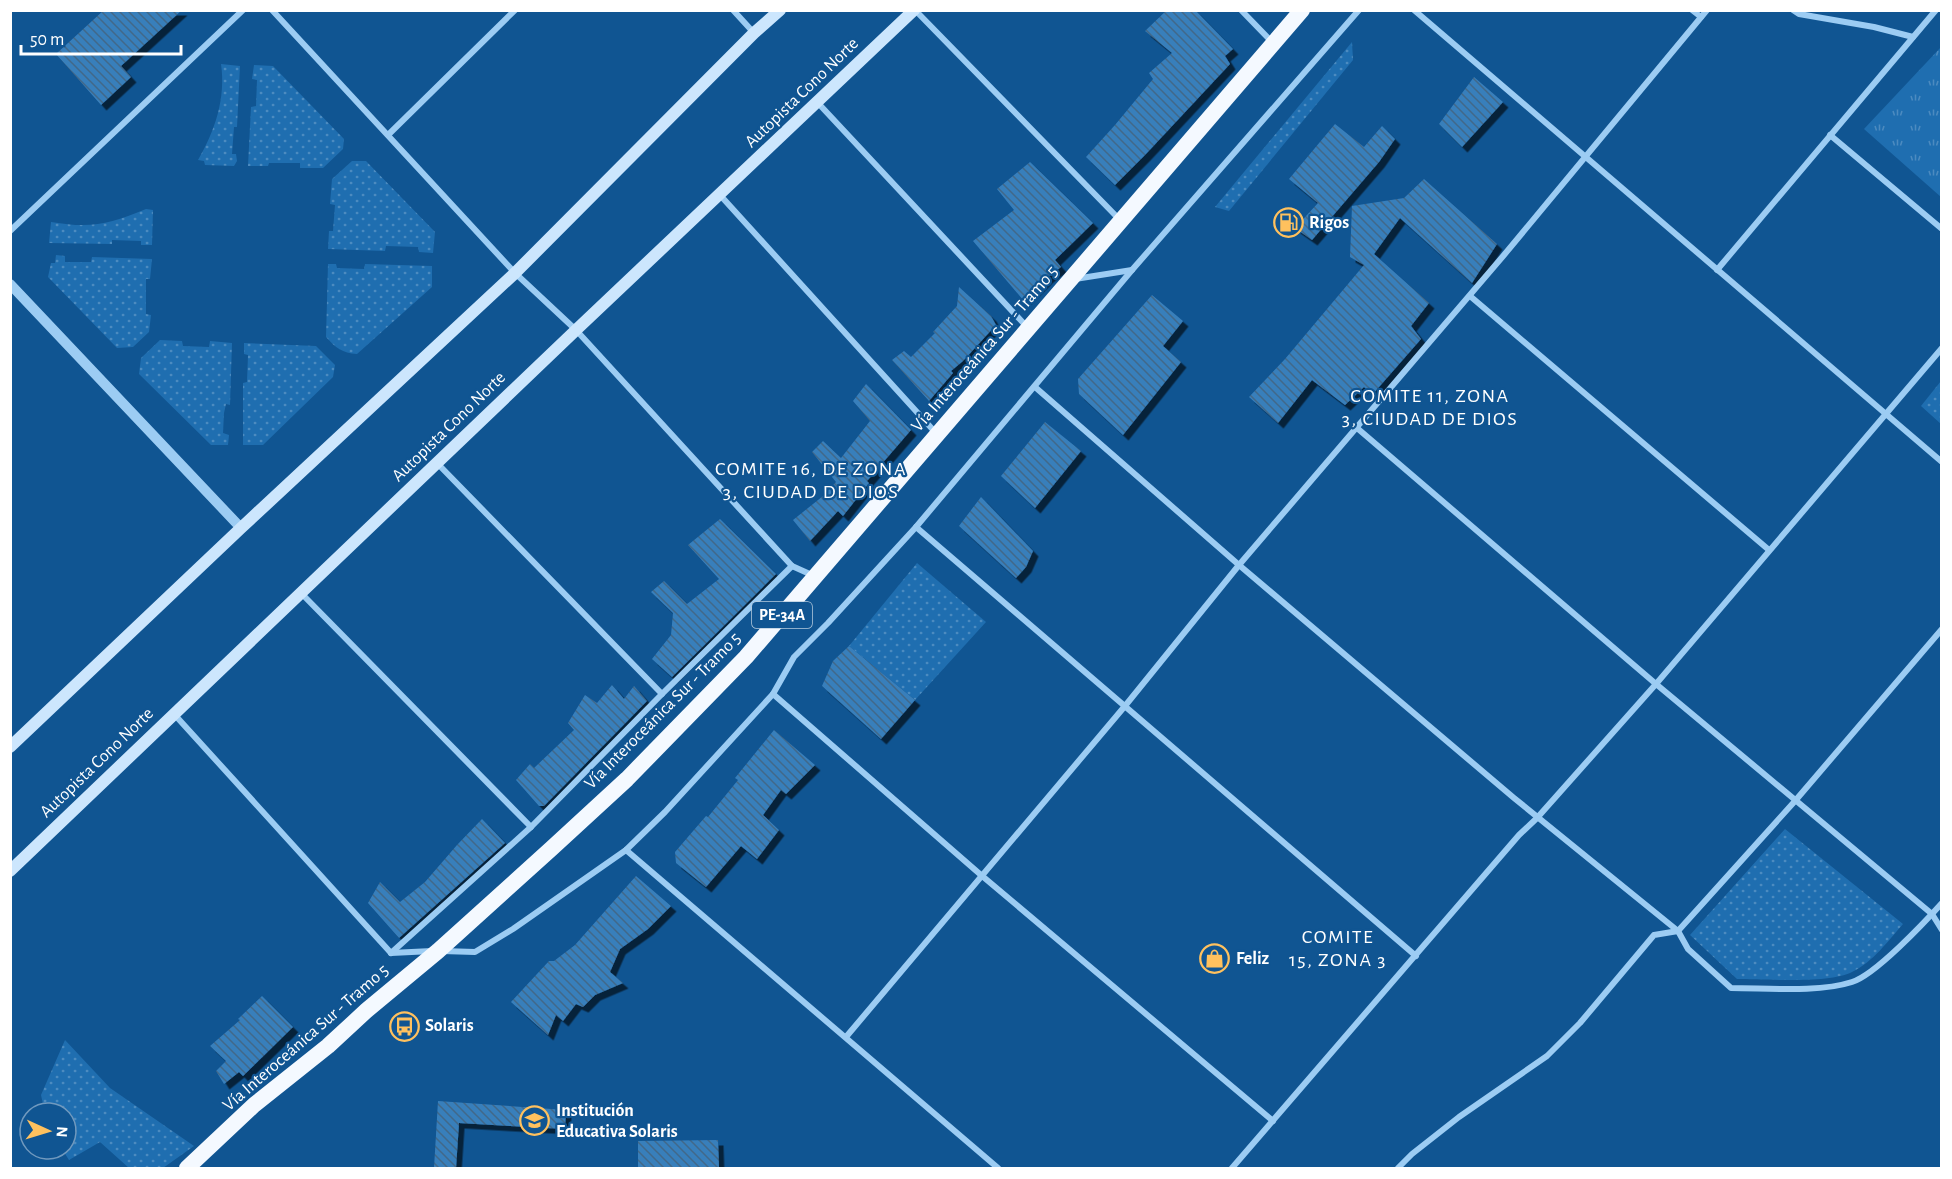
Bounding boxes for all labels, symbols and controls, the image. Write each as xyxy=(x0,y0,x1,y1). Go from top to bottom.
scale bar xyxy=(21,18,182,56)
text: 50 m xyxy=(30,31,64,49)
street label: Autopista Cono Norte xyxy=(742,35,862,151)
fuel station icon: Rigos xyxy=(1272,207,1304,239)
place label: Rigos xyxy=(1309,214,1349,232)
street label: Vía Interoceánica Sur - Tramo 5 xyxy=(908,263,1062,435)
street label: Autopista Cono Norte xyxy=(389,369,509,485)
district label: COMITE 11, ZONA 3, CIUDAD DE DIOS xyxy=(1342,386,1518,429)
district label: COMITE 16, DE ZONA 3, CIUDAD DE DIOS xyxy=(715,459,907,502)
road number: PE-34A xyxy=(752,602,812,628)
street label: Vía Interoceánica Sur - Tramo 5 xyxy=(581,629,745,793)
street label: Autopista Cono Norte xyxy=(37,705,157,821)
district label: COMITE 15, ZONA 3 xyxy=(1289,927,1387,970)
shop icon: Feliz xyxy=(1199,943,1231,975)
place label: Feliz xyxy=(1236,950,1270,968)
street label: Vía Interoceánica Sur - Tramo 5 xyxy=(220,961,392,1115)
bus stop icon: Solaris xyxy=(388,1010,420,1042)
place label: Solaris xyxy=(425,1017,474,1035)
north arrow xyxy=(18,1101,78,1161)
place label: Institución Educativa Solaris xyxy=(556,1102,678,1141)
school or university icon: Institución Educativa Solaris xyxy=(519,1105,551,1137)
text: N xyxy=(54,1126,70,1138)

